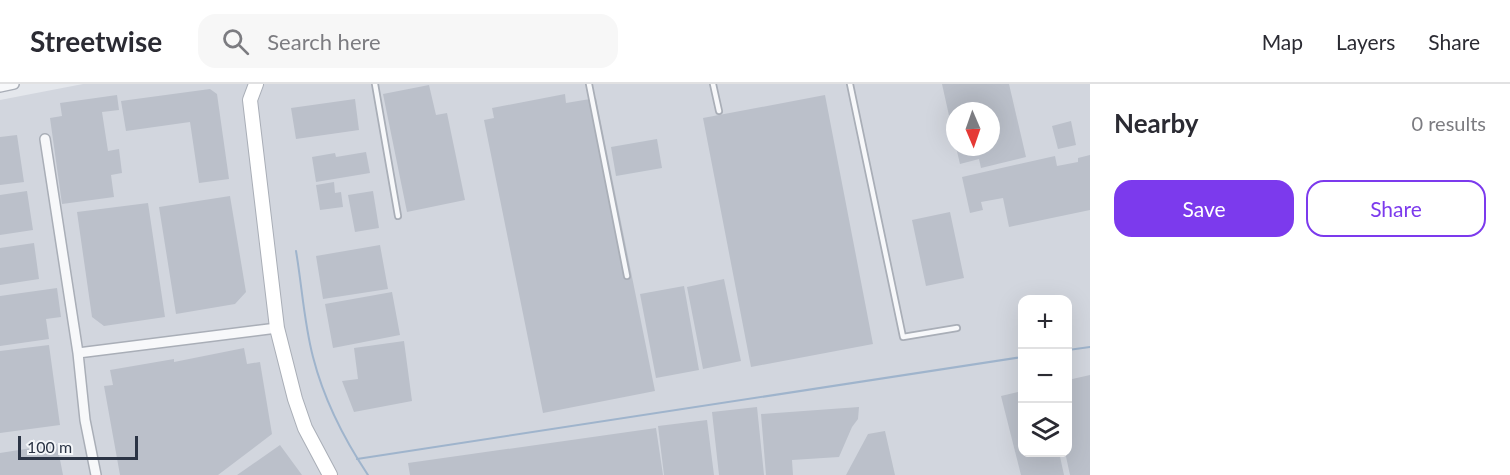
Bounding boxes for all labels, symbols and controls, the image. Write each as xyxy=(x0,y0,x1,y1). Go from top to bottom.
search box xyxy=(198,14,618,68)
text: Streetwise xyxy=(30,24,162,58)
icon: search xyxy=(219,25,252,58)
text: Search here xyxy=(267,28,381,55)
text: Map xyxy=(1262,29,1303,54)
text: Layers xyxy=(1336,29,1395,54)
text: Share xyxy=(1428,29,1480,54)
north arrow xyxy=(946,102,1000,156)
text: Nearby xyxy=(1114,107,1199,139)
text: 0 results xyxy=(1411,111,1486,135)
button: Save xyxy=(1114,180,1294,237)
button: Share xyxy=(1306,180,1486,237)
map controls xyxy=(1018,295,1072,457)
button: + xyxy=(1018,295,1072,349)
button: − xyxy=(1018,349,1072,403)
button: layers xyxy=(1018,403,1072,457)
scale bar xyxy=(18,433,138,460)
text: 100 m xyxy=(27,437,72,456)

